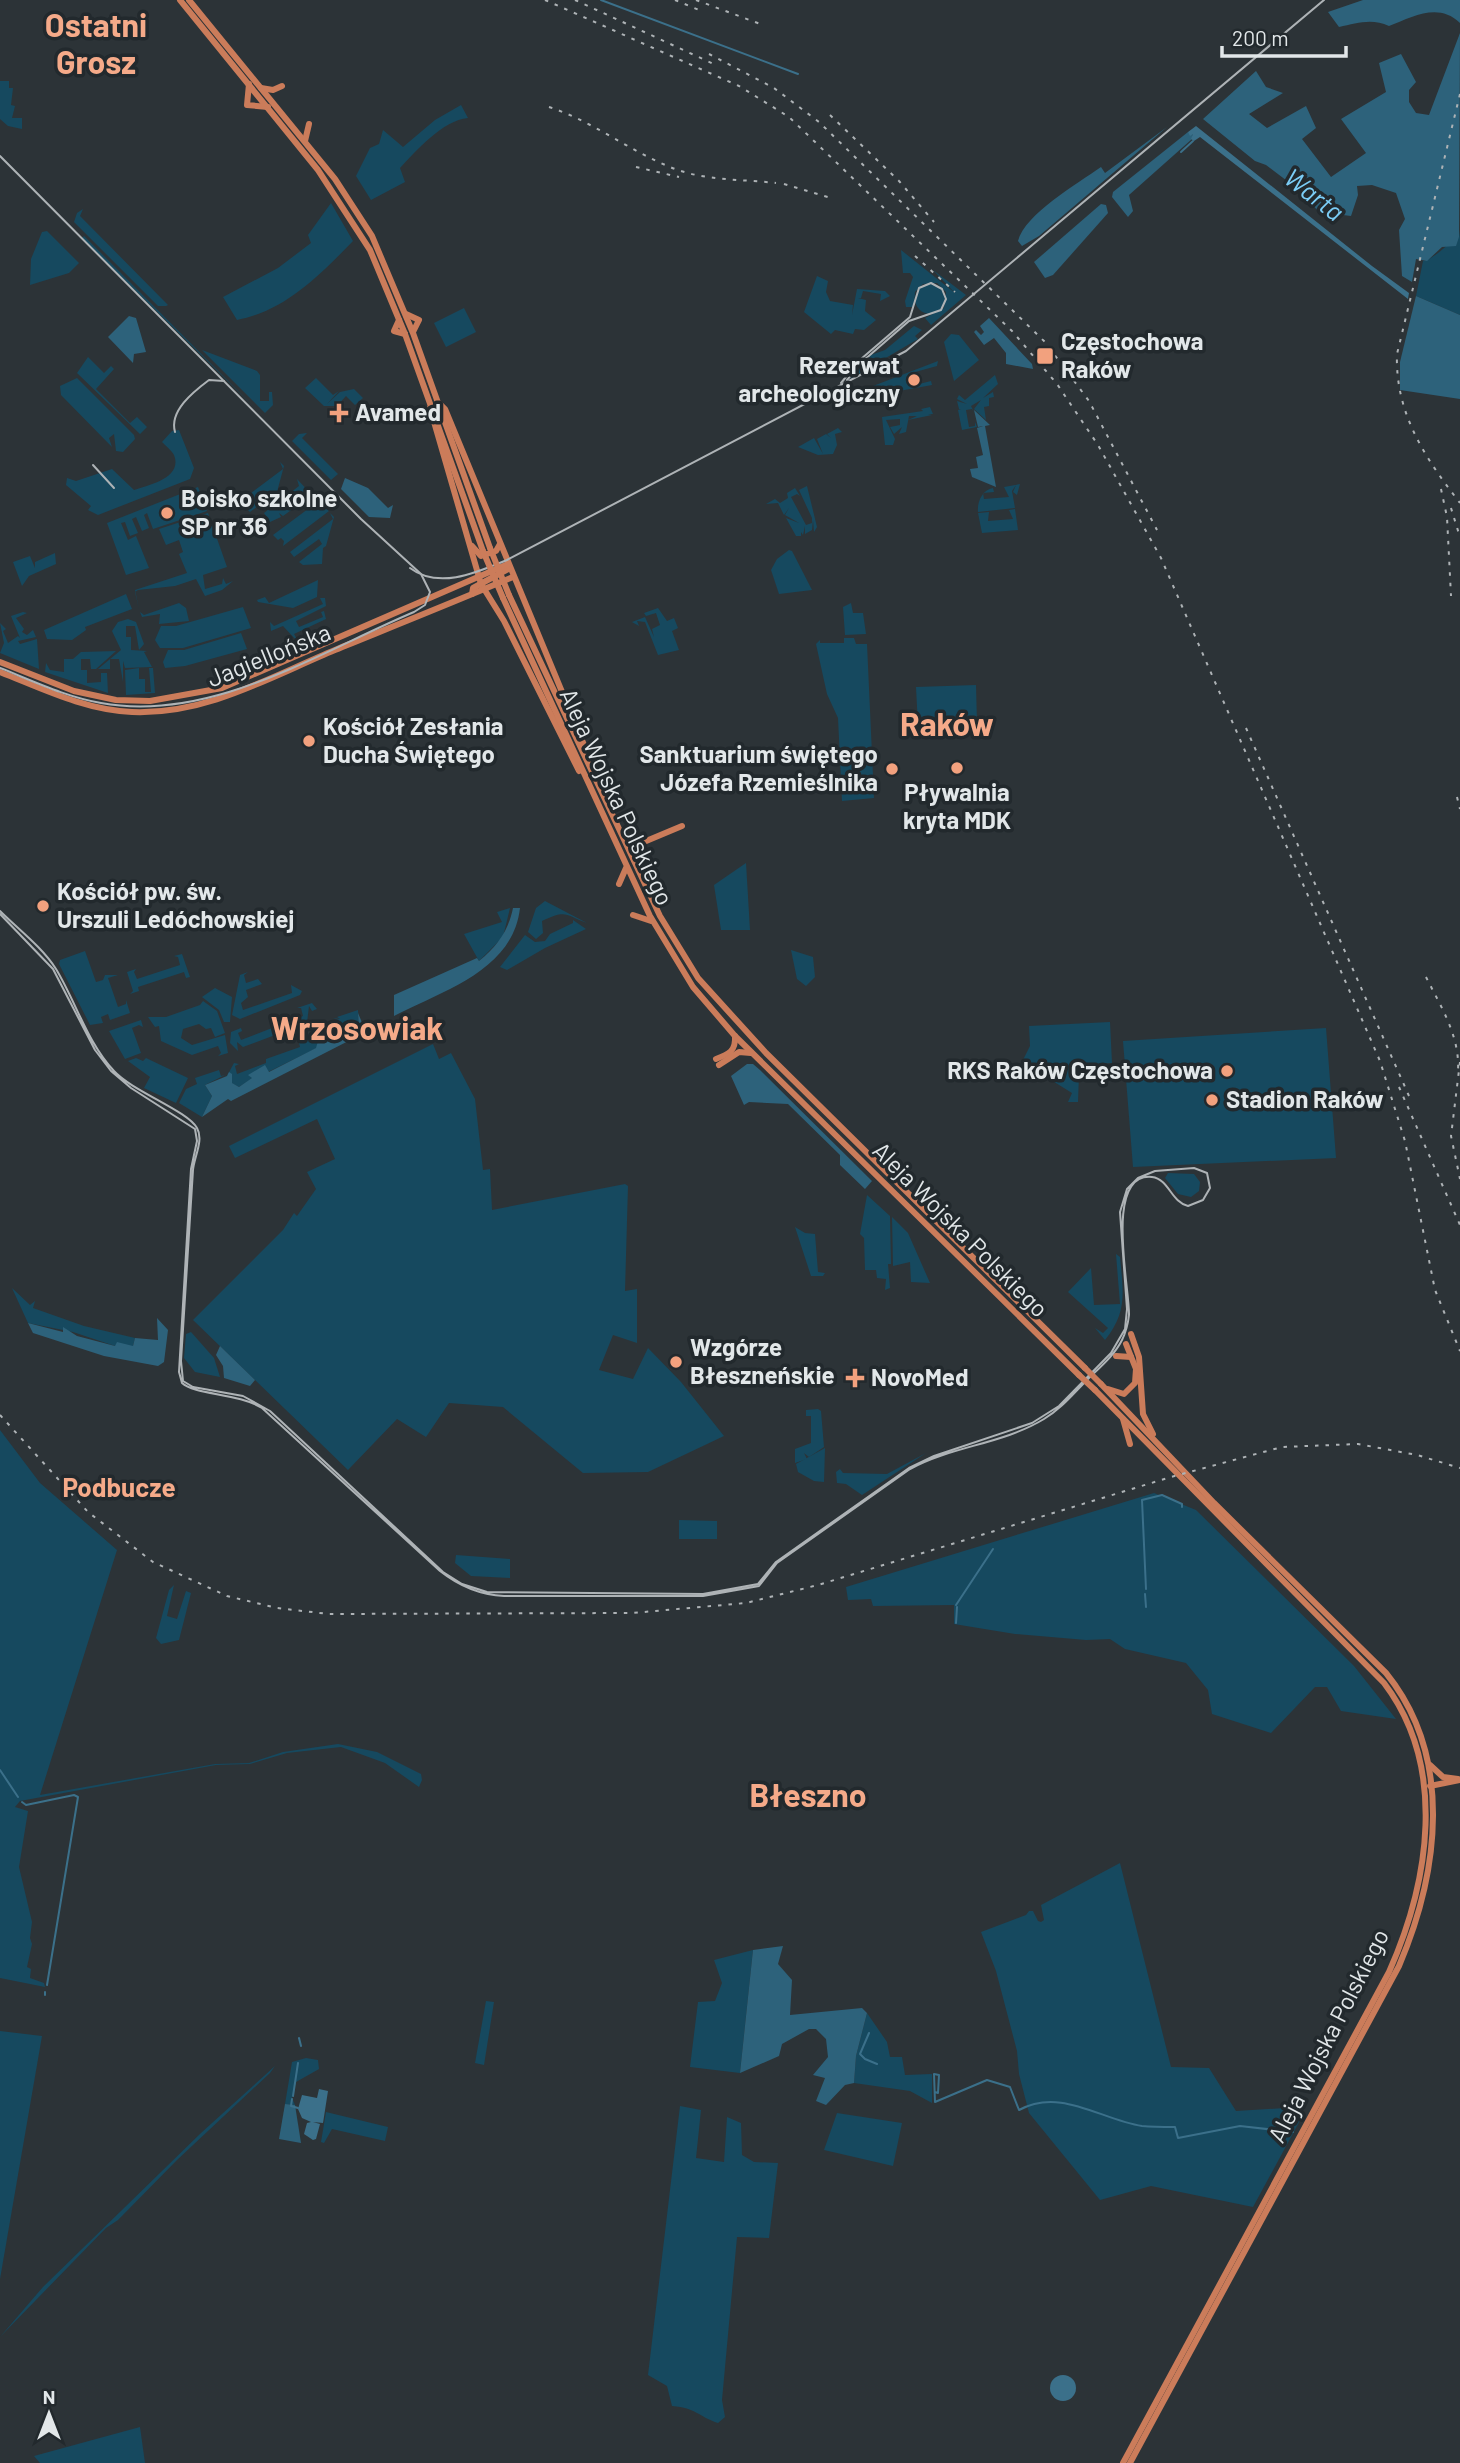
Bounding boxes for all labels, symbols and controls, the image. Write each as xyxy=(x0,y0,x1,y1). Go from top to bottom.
district label: Ostatni Grosz xyxy=(45,5,147,80)
scale bar xyxy=(1222,14,1346,58)
text: 200 m xyxy=(1232,25,1289,50)
water label: Warta xyxy=(1279,161,1351,227)
place label: Częstochowa Raków xyxy=(1061,326,1203,383)
marker: Częstochowa Raków xyxy=(1035,346,1055,366)
place label: Rezerwat archeologiczny xyxy=(739,350,900,407)
marker: Rezerwat archeologiczny xyxy=(906,372,922,388)
place label: Avamed xyxy=(355,397,441,426)
marker: Avamed xyxy=(329,403,349,423)
place label: Boisko szkolne SP nr 36 xyxy=(181,483,337,540)
marker: Boisko szkolne SP nr 36 xyxy=(159,505,175,521)
street label: Jagiellońska xyxy=(202,617,334,693)
street label: Aleja Wojska Polskiego xyxy=(554,683,680,909)
district label: Raków xyxy=(900,704,994,742)
place label: Kościół Zesłania Ducha Świętego xyxy=(323,711,503,768)
marker: Kościół Zesłania Ducha Świętego xyxy=(301,733,317,749)
place label: Sanktuarium świętego Józefa Rzemieślnika xyxy=(640,739,878,796)
marker: Pływalnia kryta MDK xyxy=(949,760,965,776)
marker: Sanktuarium świętego Józefa Rzemieślnika xyxy=(884,761,900,777)
place label: Pływalnia kryta MDK xyxy=(903,777,1011,834)
place label: Kościół pw. św. Urszuli Ledóchowskiej xyxy=(57,876,294,933)
marker: Kościół pw. św. Urszuli Ledóchowskiej xyxy=(35,898,51,914)
district label: Wrzosowiak xyxy=(271,1008,443,1046)
place label: RKS Raków Częstochowa xyxy=(947,1055,1213,1084)
marker: RKS Raków Częstochowa xyxy=(1219,1063,1235,1079)
place label: Stadion Raków xyxy=(1226,1084,1384,1113)
marker: Stadion Raków xyxy=(1204,1092,1220,1108)
street label: Aleja Wojska Polskiego xyxy=(867,1135,1055,1323)
place label: Wzgórze Błeszneńskie xyxy=(690,1332,835,1389)
marker: Wzgórze Błeszneńskie xyxy=(668,1354,684,1370)
place label: NovoMed xyxy=(871,1362,969,1391)
marker: NovoMed xyxy=(845,1368,865,1388)
district label: Podbucze xyxy=(62,1471,176,1502)
district label: Błeszno xyxy=(749,1775,867,1813)
street label: Aleja Wojska Polskiego xyxy=(1261,1924,1394,2147)
north arrow xyxy=(14,2379,84,2449)
text: N xyxy=(43,2385,55,2408)

